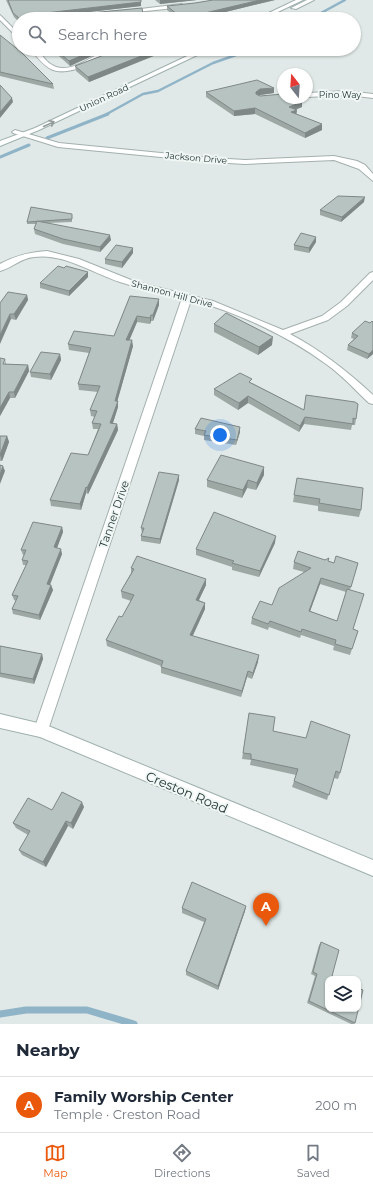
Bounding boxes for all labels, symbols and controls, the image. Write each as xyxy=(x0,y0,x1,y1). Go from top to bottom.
search box xyxy=(12,12,361,56)
icon: search xyxy=(26,23,48,45)
text: Search here xyxy=(58,25,147,44)
north arrow xyxy=(277,68,313,104)
street label: Union Road xyxy=(77,81,130,114)
street label: Pino Way xyxy=(319,89,361,100)
one-way arrow xyxy=(42,120,54,127)
street label: Jackson Drive xyxy=(164,149,228,166)
street label: Shannon Hill Drive xyxy=(130,277,215,310)
your location xyxy=(210,425,230,445)
street label: Tanner Drive xyxy=(96,478,132,549)
street label: Creston Road xyxy=(143,767,231,817)
pin: A xyxy=(253,893,279,926)
map controls xyxy=(325,976,361,1012)
button: layers xyxy=(325,976,361,1012)
text: Nearby xyxy=(16,1040,80,1060)
text: Family Worship Center xyxy=(54,1087,234,1106)
text: A xyxy=(24,1097,34,1113)
text: 200 m xyxy=(315,1097,357,1113)
text: Temple · Creston Road xyxy=(54,1106,200,1122)
tab: Map xyxy=(43,1142,68,1180)
tab: Directions xyxy=(154,1142,210,1180)
tab: Saved xyxy=(297,1142,330,1180)

